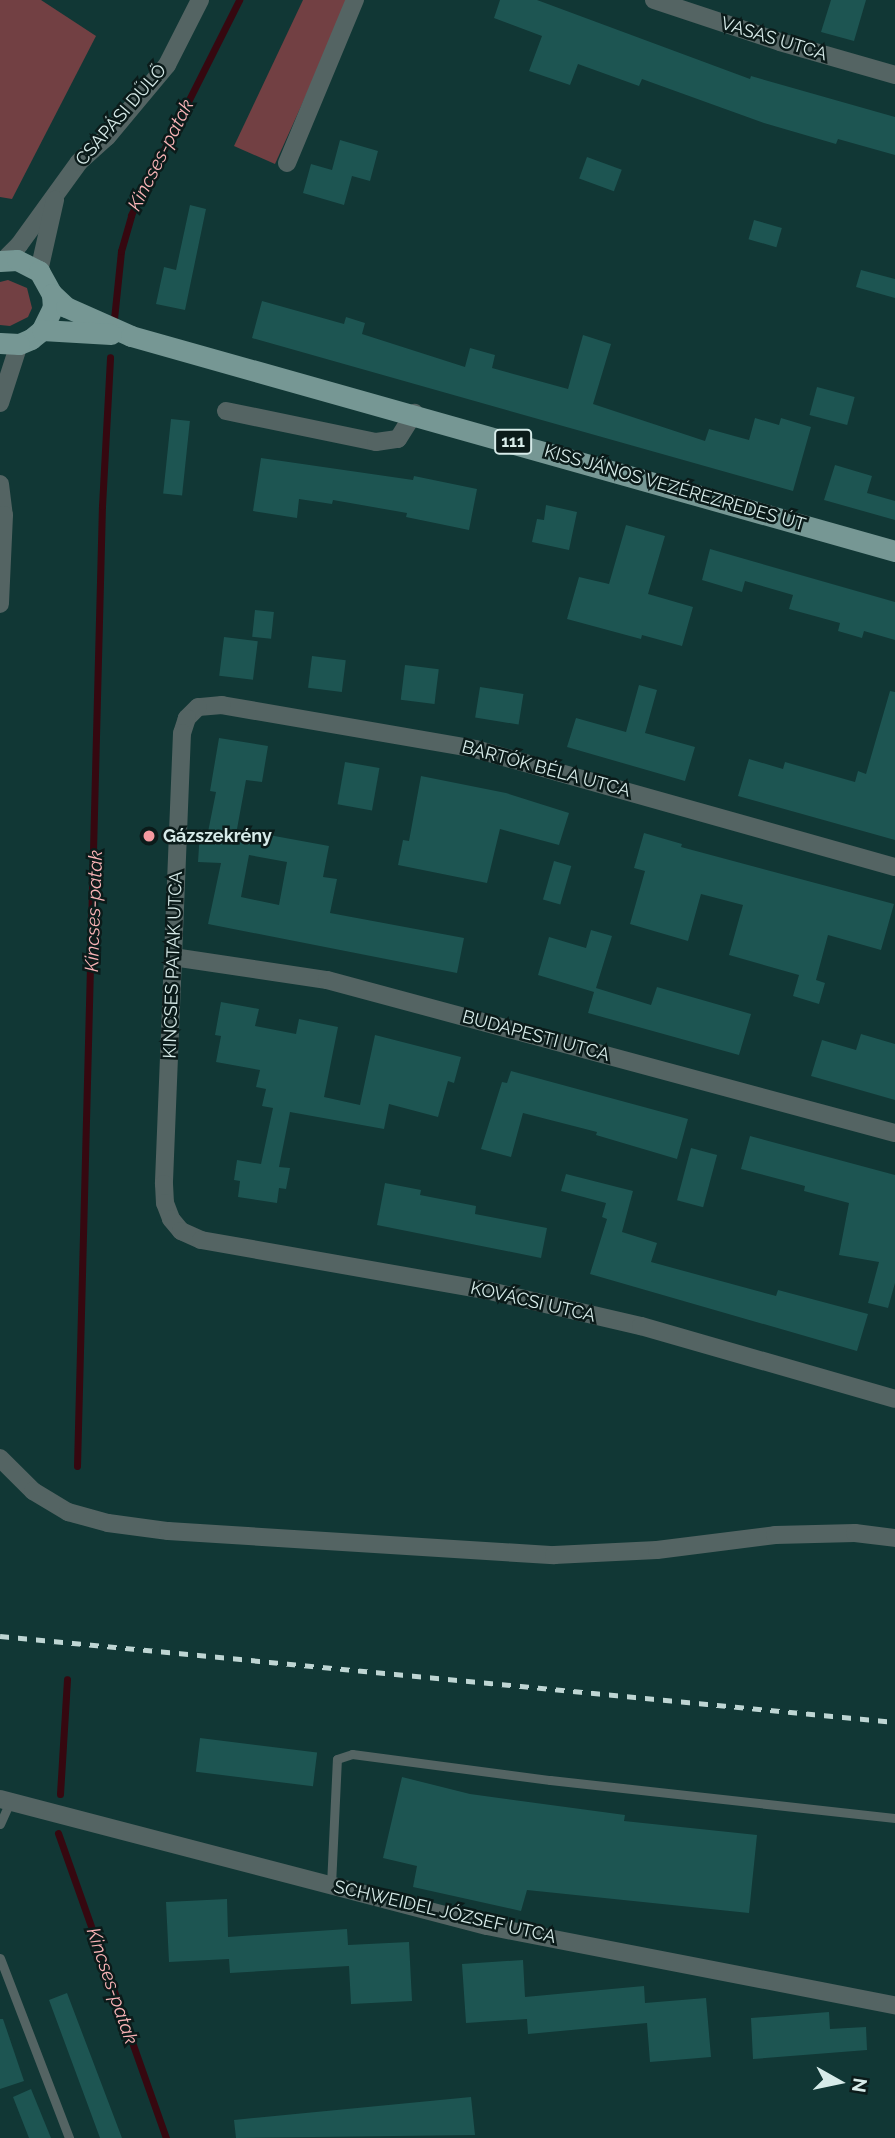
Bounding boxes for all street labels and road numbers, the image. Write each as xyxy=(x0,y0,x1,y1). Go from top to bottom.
street label: VASAS UTCA xyxy=(718,13,830,65)
street label: CSAPÁSI DŰLŐ xyxy=(71,60,171,170)
road number: 111 xyxy=(494,430,532,454)
street label: KISS JÁNOS VEZÉREZREDES ÚT xyxy=(541,440,809,536)
street label: BARTÓK BÉLA UTCA xyxy=(459,736,633,802)
street label: KINCSES PATAK UTCA xyxy=(159,871,187,1059)
street label: BUDAPESTI UTCA xyxy=(460,1006,612,1066)
street label: KOVÁCSI UTCA xyxy=(468,1277,598,1327)
street label: SCHWEIDEL JÓZSEF UTCA xyxy=(331,1876,559,1948)

